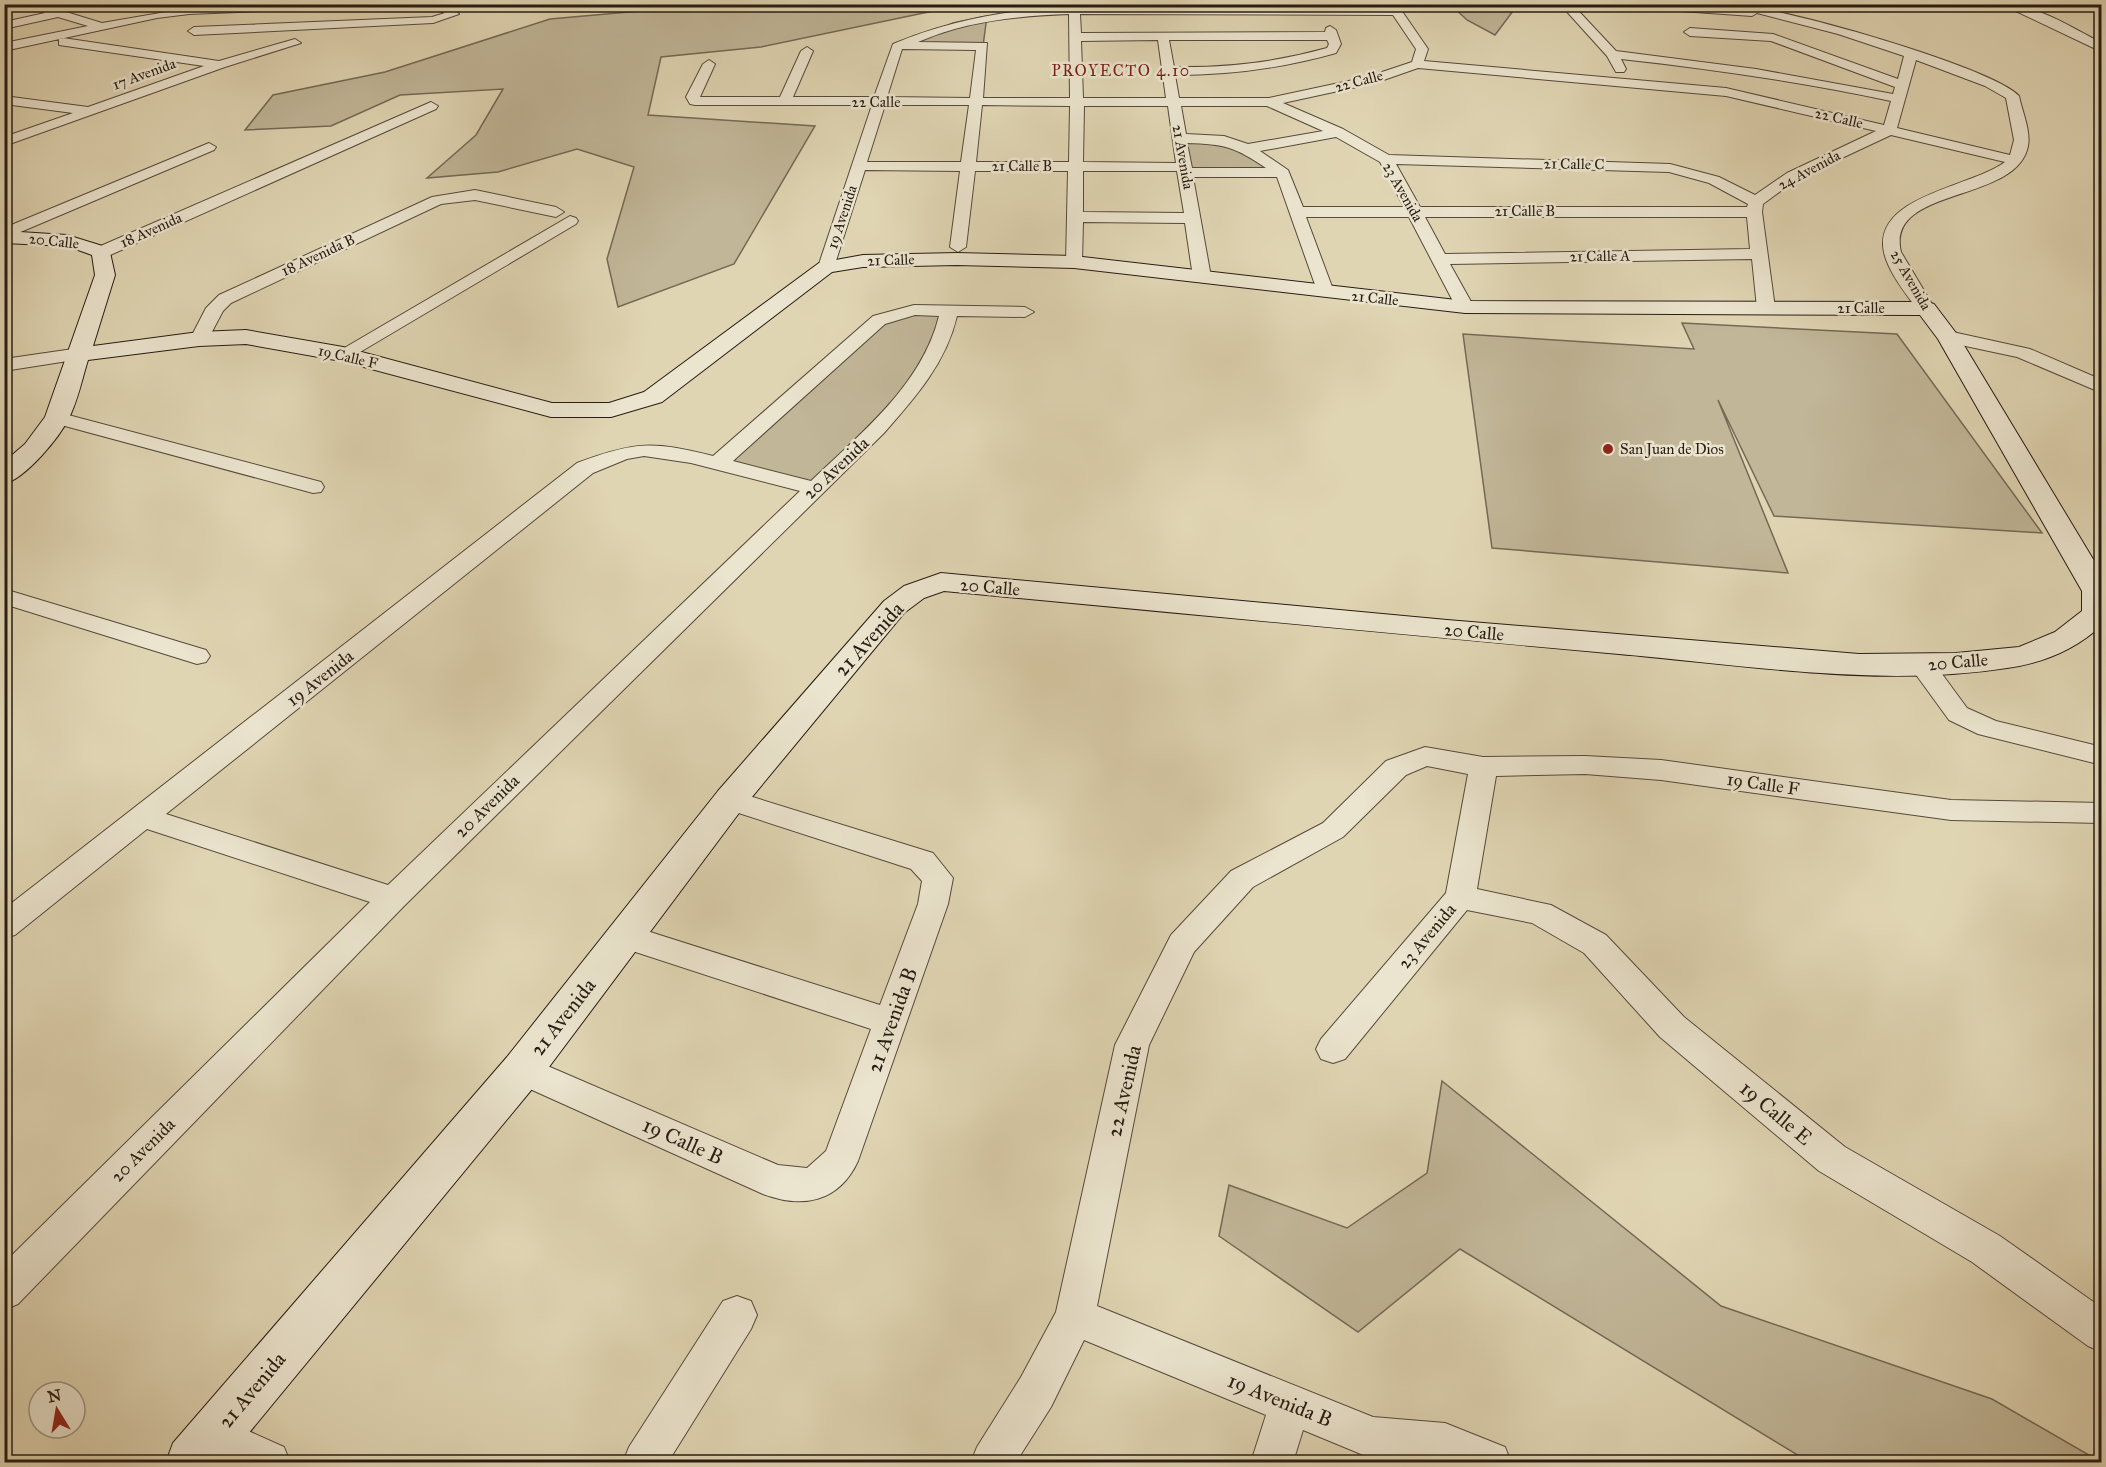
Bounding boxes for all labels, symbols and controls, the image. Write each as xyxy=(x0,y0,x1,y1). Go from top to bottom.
street label: 17 Avenida xyxy=(110,54,179,94)
district label: PROYECTO 4.10 xyxy=(1052,61,1190,80)
street label: 22 Calle xyxy=(1333,66,1385,96)
street label: 22 Calle xyxy=(852,93,900,111)
street label: 22 Calle xyxy=(1813,104,1865,132)
street label: 21 Avenida xyxy=(1168,123,1198,191)
street label: 24 Avenida xyxy=(1775,146,1844,194)
street label: 21 Calle C xyxy=(1543,154,1605,174)
street label: 21 Calle B xyxy=(992,157,1052,175)
street label: 23 Avenida xyxy=(1379,159,1427,225)
street label: 19 Avenida xyxy=(823,182,861,251)
street label: 21 Calle B xyxy=(1495,202,1555,220)
street label: 18 Avenida xyxy=(117,208,185,252)
street label: 20 Calle xyxy=(28,229,80,253)
street label: 18 Avenida B xyxy=(278,230,358,280)
street label: 21 Calle A xyxy=(1569,246,1631,266)
street label: 25 Avenida xyxy=(1887,247,1936,314)
street label: 21 Calle xyxy=(867,250,915,270)
street label: 21 Calle xyxy=(1350,287,1400,309)
street label: 21 Calle xyxy=(1837,299,1885,317)
street label: 19 Calle F xyxy=(316,341,380,373)
street label: 20 Avenida xyxy=(799,432,874,504)
place label: San Juan de Dios xyxy=(1620,440,1724,459)
marker: San Juan de Dios xyxy=(1601,442,1615,456)
street label: 20 Calle xyxy=(959,573,1021,601)
street label: 21 Avenida xyxy=(829,596,909,682)
street label: 20 Calle xyxy=(1443,618,1505,646)
street label: 19 Avenida xyxy=(282,645,358,711)
street label: 20 Calle xyxy=(1927,648,1989,676)
street label: 19 Calle F xyxy=(1725,768,1801,800)
street label: 20 Avenida xyxy=(450,769,524,842)
street label: 23 Avenida xyxy=(1393,899,1461,973)
street label: 21 Avenida B xyxy=(861,964,923,1076)
street label: 21 Avenida xyxy=(525,973,601,1061)
street label: 22 Avenida xyxy=(1101,1042,1147,1139)
street label: 19 Calle E xyxy=(1734,1075,1818,1151)
street label: 19 Calle B xyxy=(639,1112,727,1170)
street label: 20 Avenida xyxy=(106,1113,180,1187)
street label: 21 Avenida xyxy=(213,1346,291,1433)
street label: 19 Avenida B xyxy=(1224,1367,1336,1433)
north arrow xyxy=(27,1380,87,1440)
text: N xyxy=(46,1385,63,1406)

